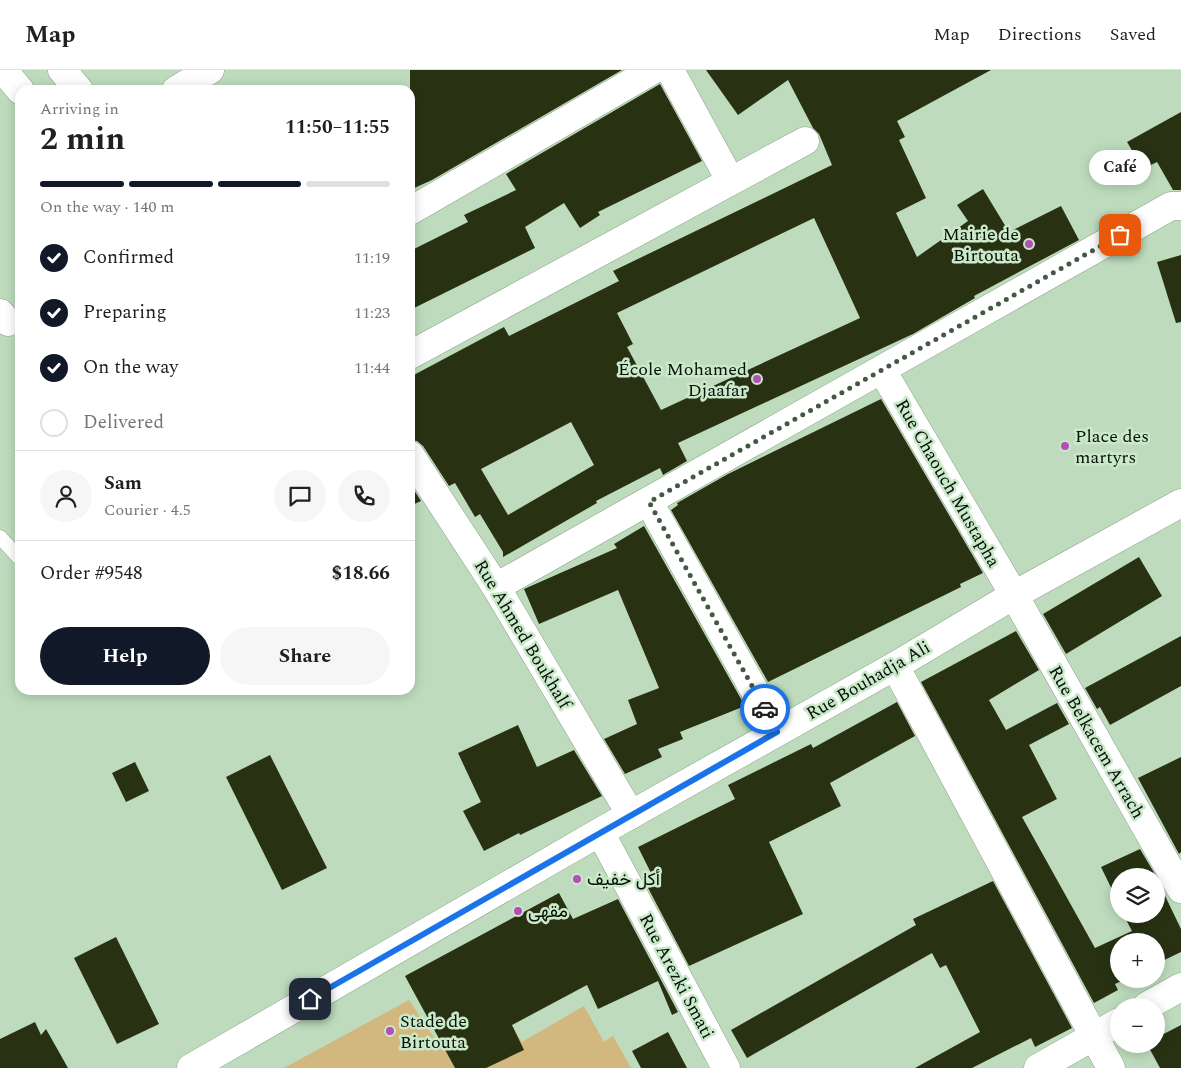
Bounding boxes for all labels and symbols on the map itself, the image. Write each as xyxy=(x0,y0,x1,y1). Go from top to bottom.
callout: Café xyxy=(1089,150,1151,185)
pin xyxy=(1099,214,1141,256)
place label: Mairie de Birtouta xyxy=(943,221,1019,269)
marker: Mairie de Birtouta xyxy=(1023,238,1035,250)
place label: École Mohamed Djaafar xyxy=(618,356,747,404)
marker: École Mohamed Djaafar xyxy=(751,373,763,385)
street label: Rue Chaouch Mustapha xyxy=(888,394,1007,573)
place label: Place des martyrs xyxy=(1075,423,1149,471)
marker: Place des martyrs xyxy=(1059,440,1071,452)
street label: Rue Ahmed Boukhalf xyxy=(467,554,579,716)
street label: Rue Bouhadja Ali xyxy=(801,634,935,727)
street label: Rue Belkacem Arrach xyxy=(1042,661,1152,824)
courier xyxy=(740,684,790,734)
place label: أكل خفيف xyxy=(587,866,660,893)
marker: أكل خفيف xyxy=(571,873,583,885)
place label: مقهى xyxy=(528,898,568,925)
marker: مقهى xyxy=(512,905,524,917)
street label: Rue Arezki Smati xyxy=(632,909,721,1044)
pin xyxy=(289,978,331,1020)
place label: Stade de Birtouta xyxy=(400,1008,467,1056)
marker: Stade de Birtouta xyxy=(384,1025,396,1037)

